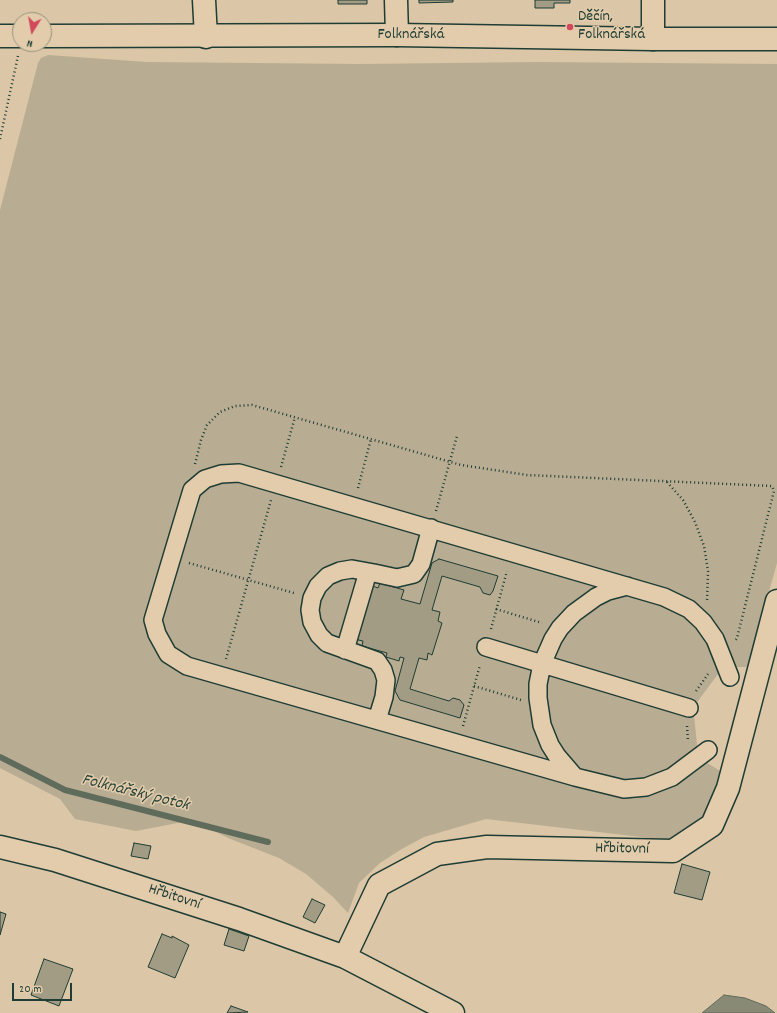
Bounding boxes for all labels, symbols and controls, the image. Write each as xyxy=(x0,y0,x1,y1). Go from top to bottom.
place label: Děčín, Folknářská xyxy=(578,8,645,46)
north arrow xyxy=(12,12,52,52)
marker: Děčín, Folknářská xyxy=(565,22,575,32)
street label: Folknářská xyxy=(377,26,445,46)
text: N xyxy=(26,34,34,51)
water label: Folknářský potok xyxy=(79,771,191,817)
street label: Hřbitovní xyxy=(595,840,649,860)
street label: Hřbitovní xyxy=(145,881,203,915)
scale bar xyxy=(14,975,74,1001)
text: 20 m xyxy=(19,981,42,998)

